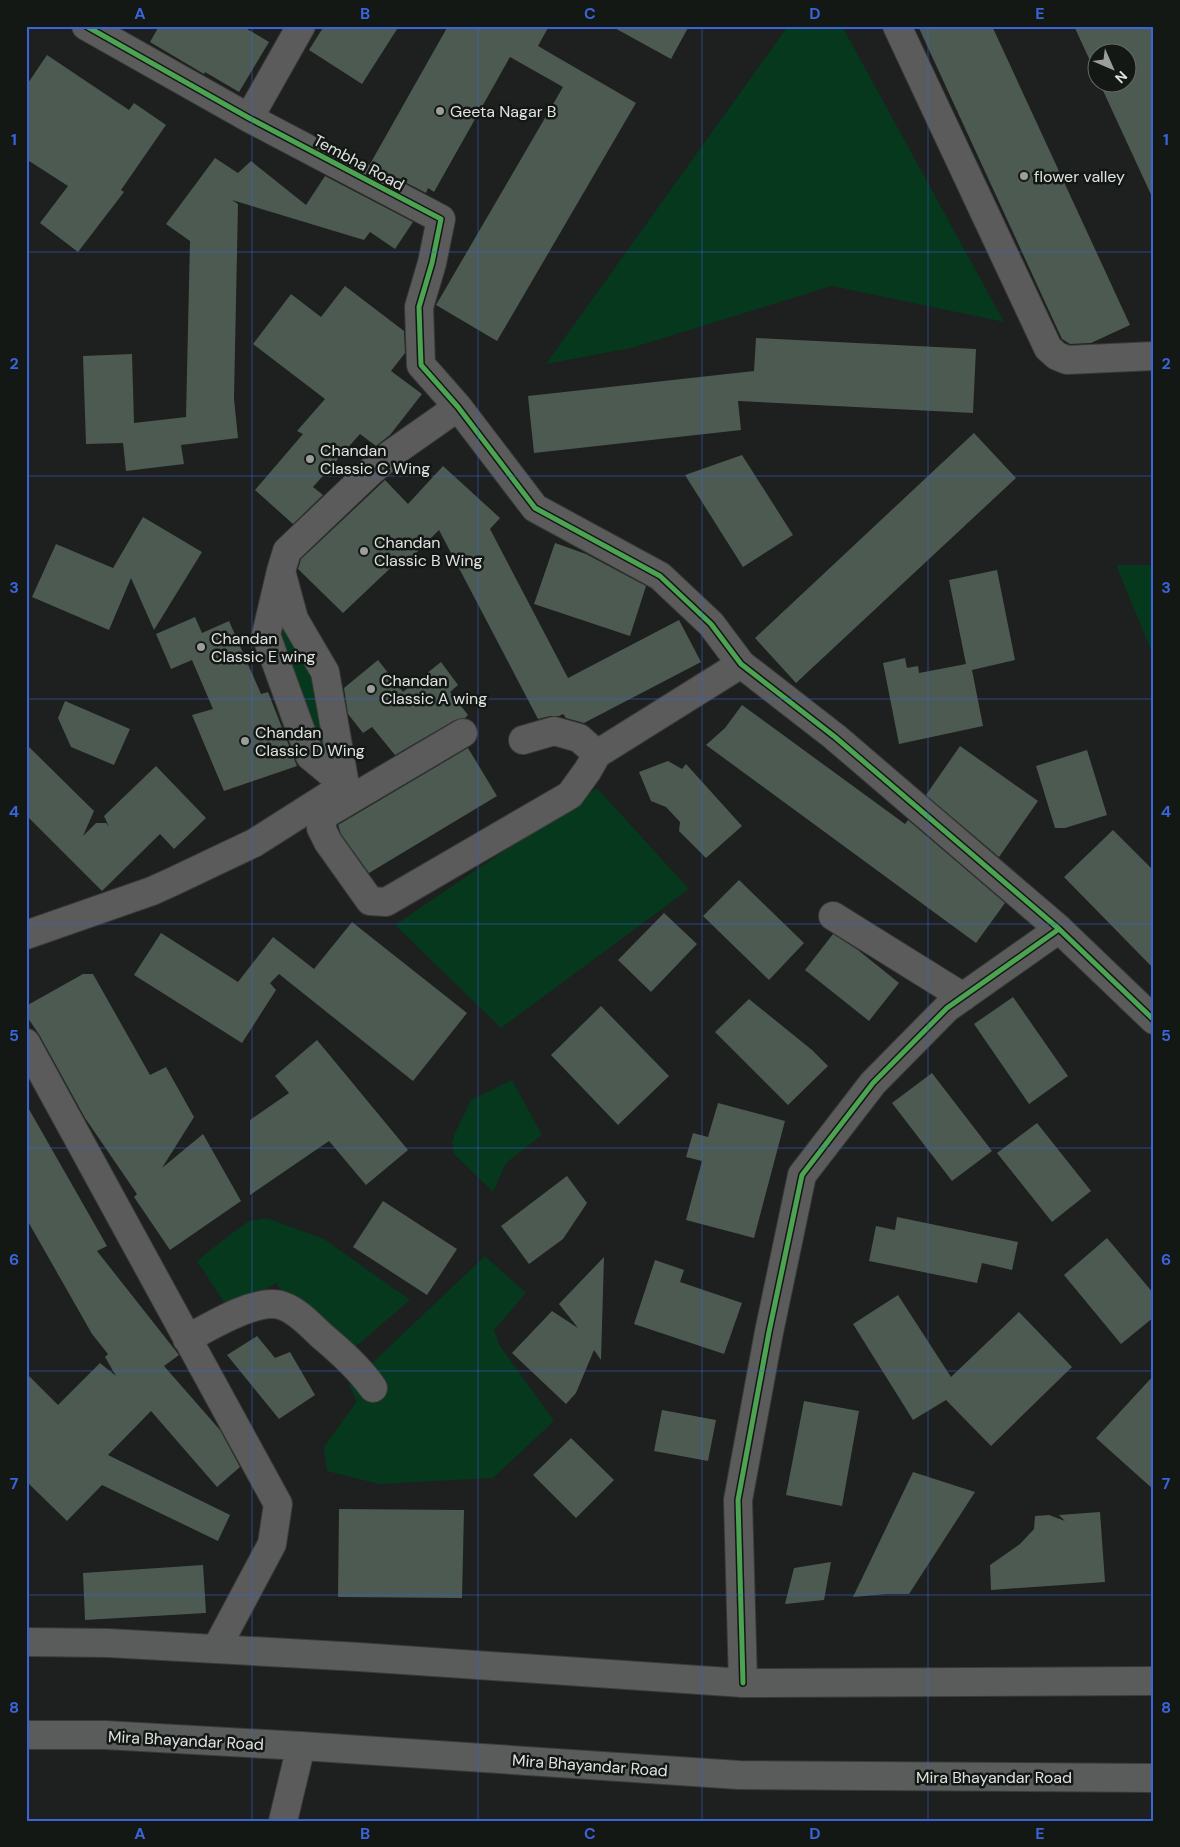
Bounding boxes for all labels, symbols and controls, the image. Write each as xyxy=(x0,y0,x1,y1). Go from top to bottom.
text: A xyxy=(134,3,146,24)
text: B xyxy=(360,3,370,24)
text: C xyxy=(584,3,596,24)
text: D xyxy=(809,3,821,24)
text: E xyxy=(1035,3,1045,24)
north arrow xyxy=(1088,42,1138,92)
text: N xyxy=(1111,67,1131,87)
place label: Geeta Nagar B xyxy=(450,101,556,122)
marker: Geeta Nagar B xyxy=(434,105,446,117)
text: 1 xyxy=(11,129,17,150)
text: 1 xyxy=(1163,129,1169,150)
street label: Tembha Road xyxy=(310,130,408,195)
place label: flower valley xyxy=(1034,166,1125,187)
marker: flower valley xyxy=(1018,170,1030,182)
text: 2 xyxy=(9,353,19,374)
text: 2 xyxy=(1161,353,1171,374)
place label: Chandan Classic C Wing xyxy=(320,440,430,479)
marker: Chandan Classic C Wing xyxy=(304,453,316,465)
place label: Chandan Classic B Wing xyxy=(374,532,482,571)
marker: Chandan Classic B Wing xyxy=(358,545,370,557)
text: 3 xyxy=(9,577,19,598)
text: 3 xyxy=(1161,577,1171,598)
place label: Chandan Classic E wing xyxy=(211,628,316,667)
marker: Chandan Classic E wing xyxy=(195,641,207,653)
place label: Chandan Classic A wing xyxy=(381,670,487,709)
marker: Chandan Classic A wing xyxy=(365,683,377,695)
place label: Chandan Classic D Wing xyxy=(255,722,365,761)
marker: Chandan Classic D Wing xyxy=(239,735,251,747)
text: 4 xyxy=(9,801,19,822)
text: 4 xyxy=(1161,801,1171,822)
text: 5 xyxy=(9,1025,19,1046)
text: 5 xyxy=(1161,1025,1171,1046)
text: 6 xyxy=(9,1249,19,1270)
text: 6 xyxy=(1161,1249,1171,1270)
text: 7 xyxy=(10,1473,19,1494)
text: 7 xyxy=(1162,1473,1171,1494)
text: 8 xyxy=(9,1697,19,1718)
text: 8 xyxy=(1161,1697,1171,1718)
street label: Mira Bhayandar Road xyxy=(108,1726,264,1755)
street label: Mira Bhayandar Road xyxy=(511,1750,668,1781)
street label: Mira Bhayandar Road xyxy=(916,1767,1072,1788)
text: A xyxy=(134,1823,146,1844)
text: B xyxy=(360,1823,370,1844)
text: C xyxy=(584,1823,596,1844)
text: D xyxy=(809,1823,821,1844)
text: E xyxy=(1035,1823,1045,1844)

